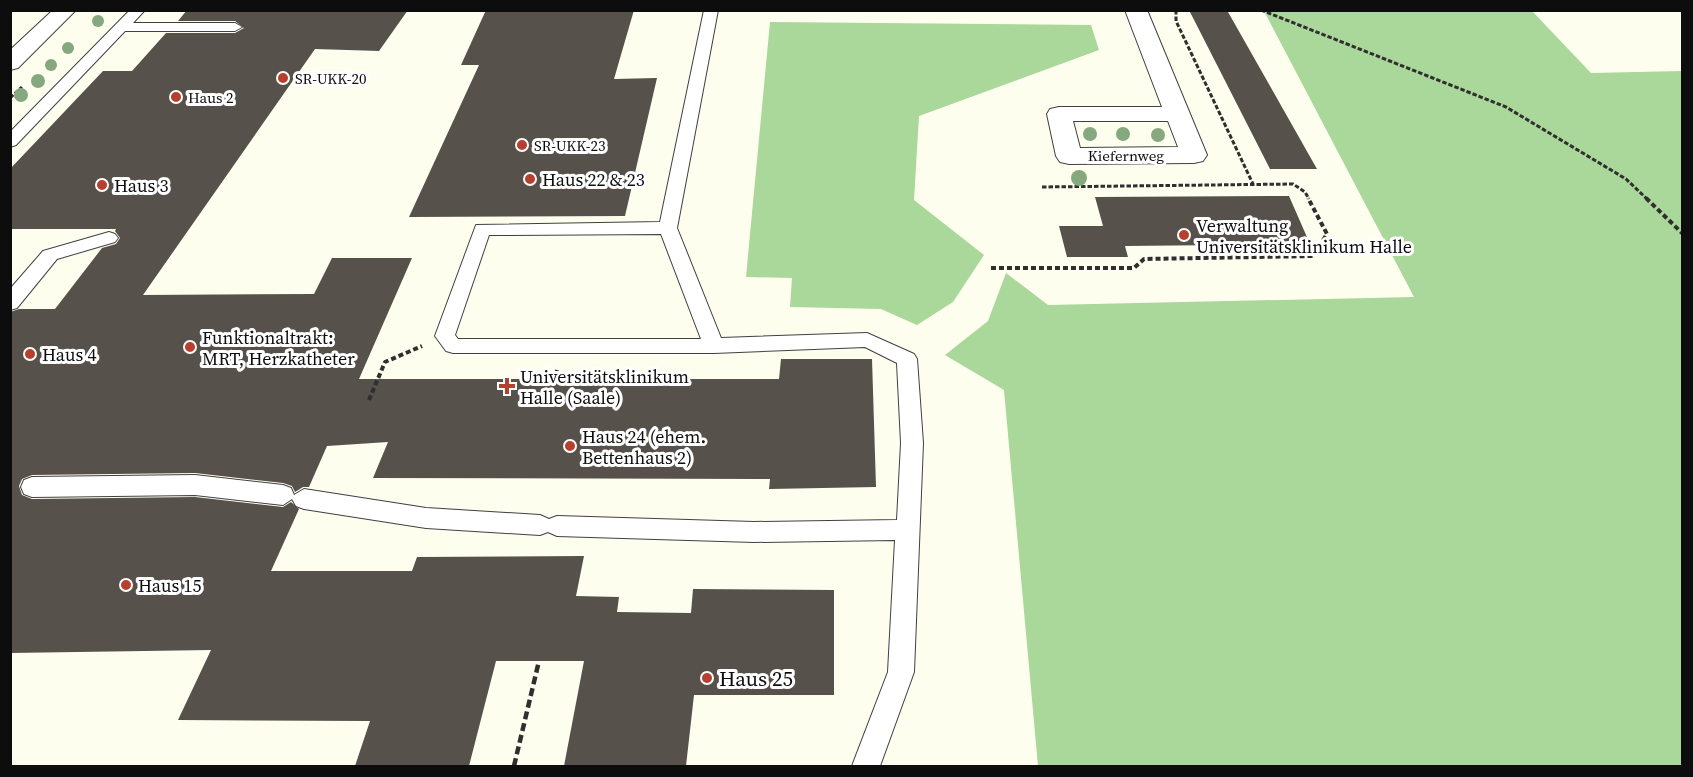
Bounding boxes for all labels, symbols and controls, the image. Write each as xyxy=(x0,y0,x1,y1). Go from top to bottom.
place label: SR-UKK-20 xyxy=(295,68,367,89)
marker: SR-UKK-20 xyxy=(276,71,290,85)
place label: Haus 2 xyxy=(188,87,233,108)
marker: Haus 2 xyxy=(169,90,183,104)
place label: SR-UKK-23 xyxy=(534,135,606,156)
marker: SR-UKK-23 xyxy=(515,138,529,152)
street label: Kiefernweg xyxy=(1088,145,1164,166)
place label: Haus 22 & 23 xyxy=(542,167,645,192)
marker: Haus 22 & 23 xyxy=(523,172,537,186)
place label: Haus 3 xyxy=(114,173,169,198)
marker: Haus 3 xyxy=(95,178,109,192)
place label: Verwaltung Universitätsklinikum Halle xyxy=(1196,213,1412,259)
marker: Verwaltung Universitätsklinikum Halle xyxy=(1177,228,1191,242)
place label: Funktionaltrakt: MRT, Herzkatheter xyxy=(202,325,355,371)
marker: Funktionaltrakt: MRT, Herzkatheter xyxy=(183,340,197,354)
place label: Haus 4 xyxy=(42,342,97,367)
marker: Haus 4 xyxy=(23,347,37,361)
place label: Universitätsklinikum Halle (Saale) xyxy=(520,364,689,410)
marker: Universitätsklinikum Halle (Saale) xyxy=(498,377,516,395)
place label: Haus 24 (ehem. Bettenhaus 2) xyxy=(582,424,706,470)
marker: Haus 24 (ehem. Bettenhaus 2) xyxy=(563,439,577,453)
place label: Haus 15 xyxy=(138,573,202,598)
marker: Haus 15 xyxy=(119,578,133,592)
place label: Haus 25 xyxy=(719,664,793,693)
marker: Haus 25 xyxy=(700,671,714,685)

